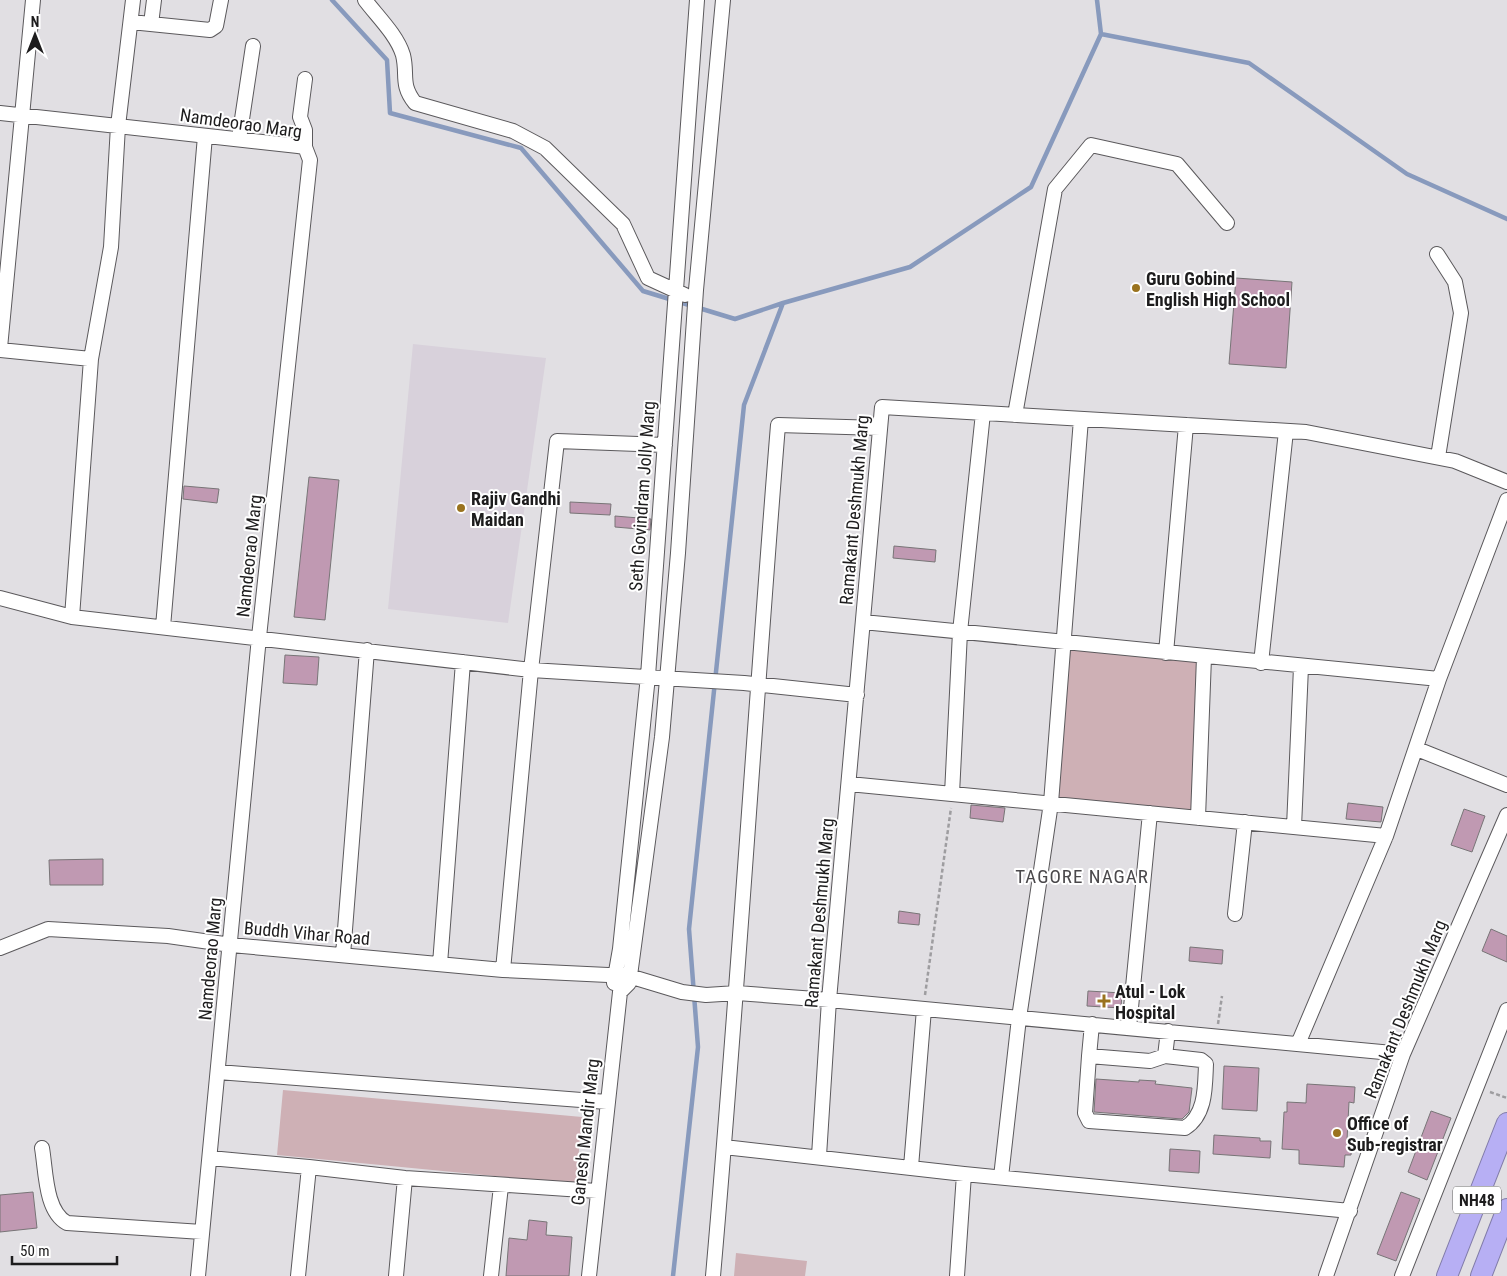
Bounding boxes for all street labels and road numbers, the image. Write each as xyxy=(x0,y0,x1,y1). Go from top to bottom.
street label: Namdeorao Marg xyxy=(179,104,303,142)
street label: Seth Govindram Jolly Marg xyxy=(625,400,659,592)
street label: Ramakant Deshmukh Marg xyxy=(835,414,873,606)
street label: Namdeorao Marg xyxy=(232,494,266,618)
street label: Ramakant Deshmukh Marg xyxy=(800,817,838,1009)
street label: Namdeorao Marg xyxy=(194,897,226,1021)
street label: Buddh Vihar Road xyxy=(243,917,371,949)
street label: Ramakant Deshmukh Marg xyxy=(1360,917,1450,1101)
street label: Ganesh Mandir Marg xyxy=(567,1058,603,1206)
road number: NH48 xyxy=(1453,1186,1501,1214)

